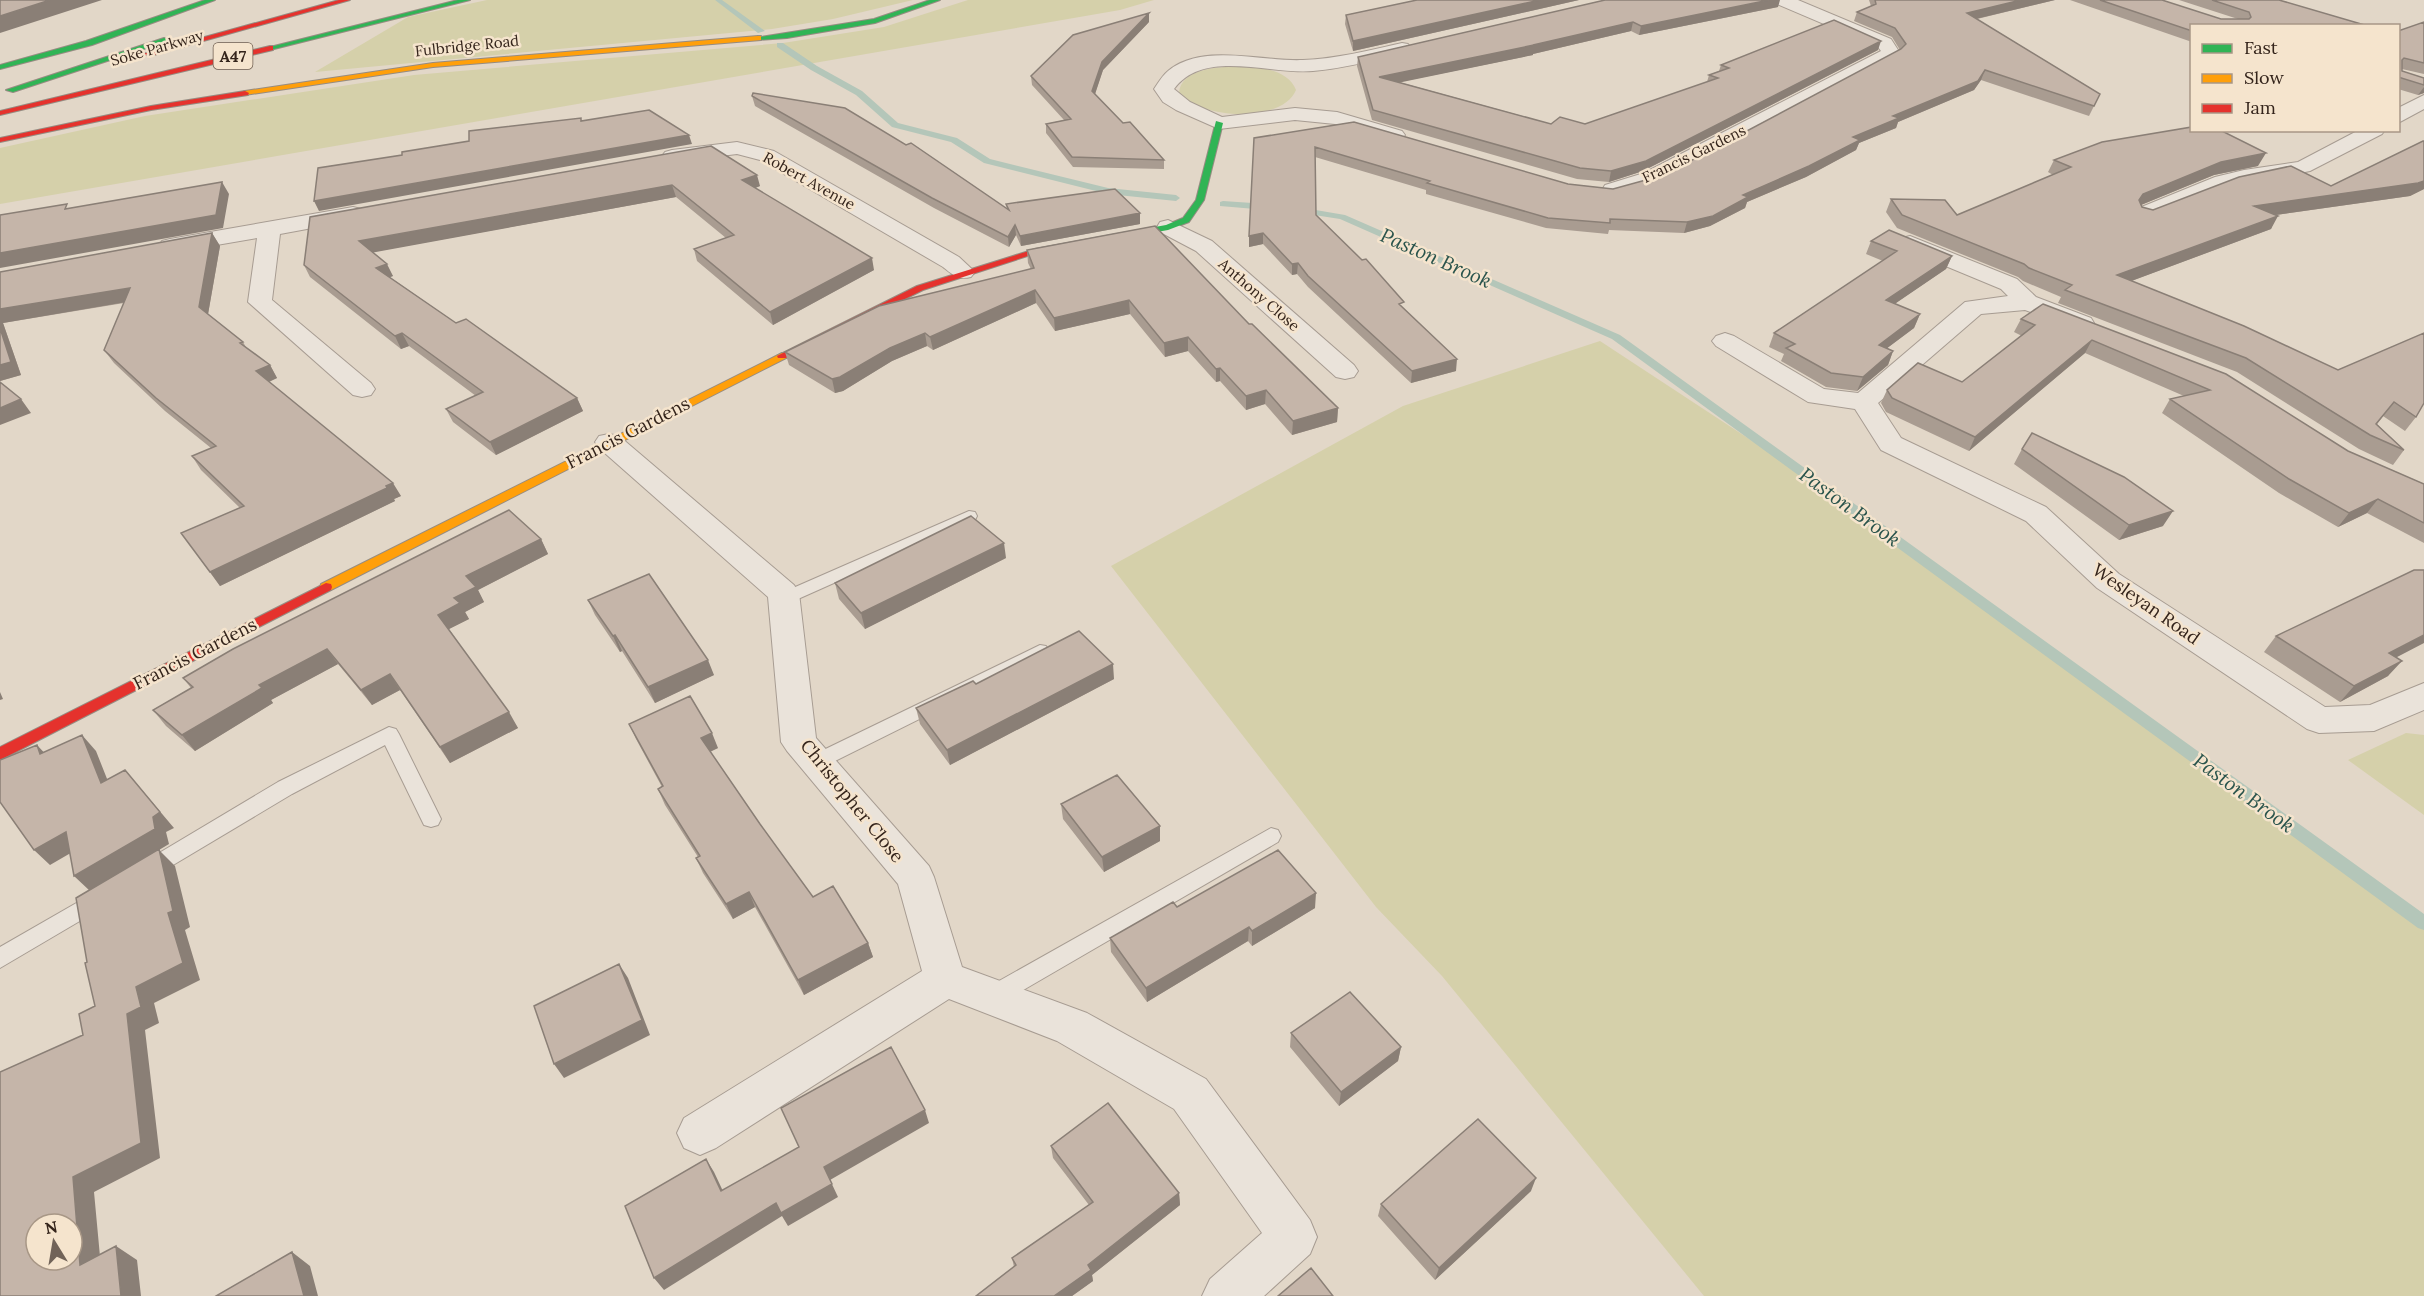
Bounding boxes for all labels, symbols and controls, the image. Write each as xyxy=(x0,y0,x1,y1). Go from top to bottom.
legend xyxy=(2190,24,2400,132)
street label: Soke Parkway xyxy=(108,25,206,70)
street label: Fulbridge Road xyxy=(414,31,520,60)
text: Fast xyxy=(2244,36,2278,59)
road number: A47 xyxy=(214,43,252,69)
text: Slow xyxy=(2244,66,2284,89)
text: Jam xyxy=(2243,96,2276,119)
street label: Francis Gardens xyxy=(1639,120,1749,187)
street label: Robert Avenue xyxy=(760,147,859,214)
water label: Paston Brook xyxy=(1377,222,1496,293)
street label: Anthony Close xyxy=(1214,254,1304,335)
street label: Francis Gardens xyxy=(562,392,693,474)
water label: Paston Brook xyxy=(1795,462,1906,552)
street label: Wesleyan Road xyxy=(2088,558,2205,649)
street label: Francis Gardens xyxy=(129,613,260,695)
street label: Christopher Close xyxy=(796,734,909,867)
water label: Paston Brook xyxy=(2189,748,2300,838)
north arrow xyxy=(24,1212,84,1272)
text: N xyxy=(43,1216,59,1238)

